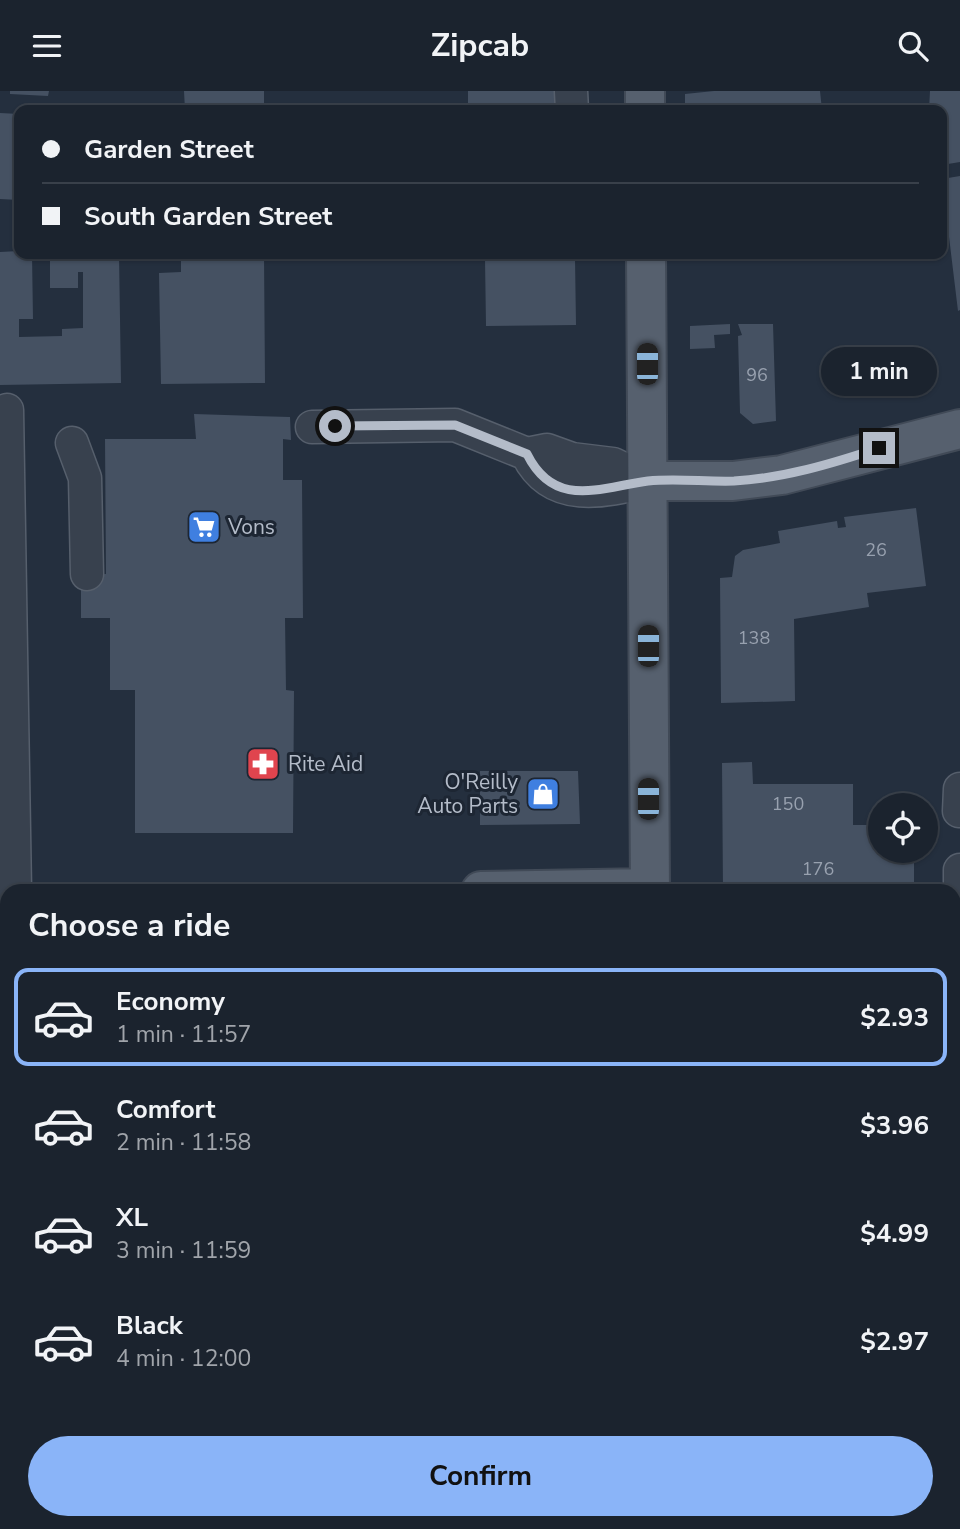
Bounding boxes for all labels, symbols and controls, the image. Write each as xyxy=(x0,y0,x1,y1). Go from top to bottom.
text: Zipcab xyxy=(431,24,529,67)
icon: menu xyxy=(28,27,66,65)
icon: search xyxy=(894,27,932,65)
text: Garden Street xyxy=(84,132,254,167)
text: South Garden Street xyxy=(84,199,332,234)
car xyxy=(637,343,658,385)
callout: 1 min xyxy=(821,347,937,395)
text: 1 min xyxy=(849,356,909,387)
house number: 96 xyxy=(746,363,768,387)
route start xyxy=(319,410,351,442)
route end xyxy=(863,432,895,464)
supermarket icon: Vons xyxy=(185,508,223,546)
place label: Vons xyxy=(227,513,275,541)
house number: 26 xyxy=(865,538,887,562)
car xyxy=(638,625,659,667)
house number: 138 xyxy=(738,626,770,650)
pharmacy icon: Rite Aid xyxy=(244,745,282,783)
place label: Rite Aid xyxy=(288,750,363,778)
place label: O'Reilly Auto Parts xyxy=(417,768,518,820)
shop icon: O'Reilly Auto Parts xyxy=(524,775,562,813)
car xyxy=(638,778,659,820)
house number: 150 xyxy=(772,792,804,816)
map controls xyxy=(868,793,938,863)
button: locate xyxy=(868,793,938,863)
house number: 176 xyxy=(802,857,834,881)
text: Choose a ride xyxy=(28,904,230,947)
text: Economy xyxy=(116,984,225,1019)
icon: car xyxy=(32,986,95,1049)
text: $2.93 xyxy=(860,1000,929,1035)
text: 1 min · 11:57 xyxy=(116,1019,251,1050)
text: Comfort xyxy=(116,1092,216,1127)
icon: car xyxy=(32,1094,95,1157)
text: $3.96 xyxy=(860,1108,929,1143)
text: 2 min · 11:58 xyxy=(116,1127,251,1158)
text: XL xyxy=(116,1200,148,1235)
icon: car xyxy=(32,1202,95,1265)
text: $4.99 xyxy=(860,1216,929,1251)
text: 3 min · 11:59 xyxy=(116,1235,251,1266)
text: Black xyxy=(116,1308,183,1343)
icon: car xyxy=(32,1310,95,1373)
text: $2.97 xyxy=(860,1324,929,1359)
text: 4 min · 12:00 xyxy=(116,1343,251,1374)
button: Confirm xyxy=(28,1436,933,1516)

